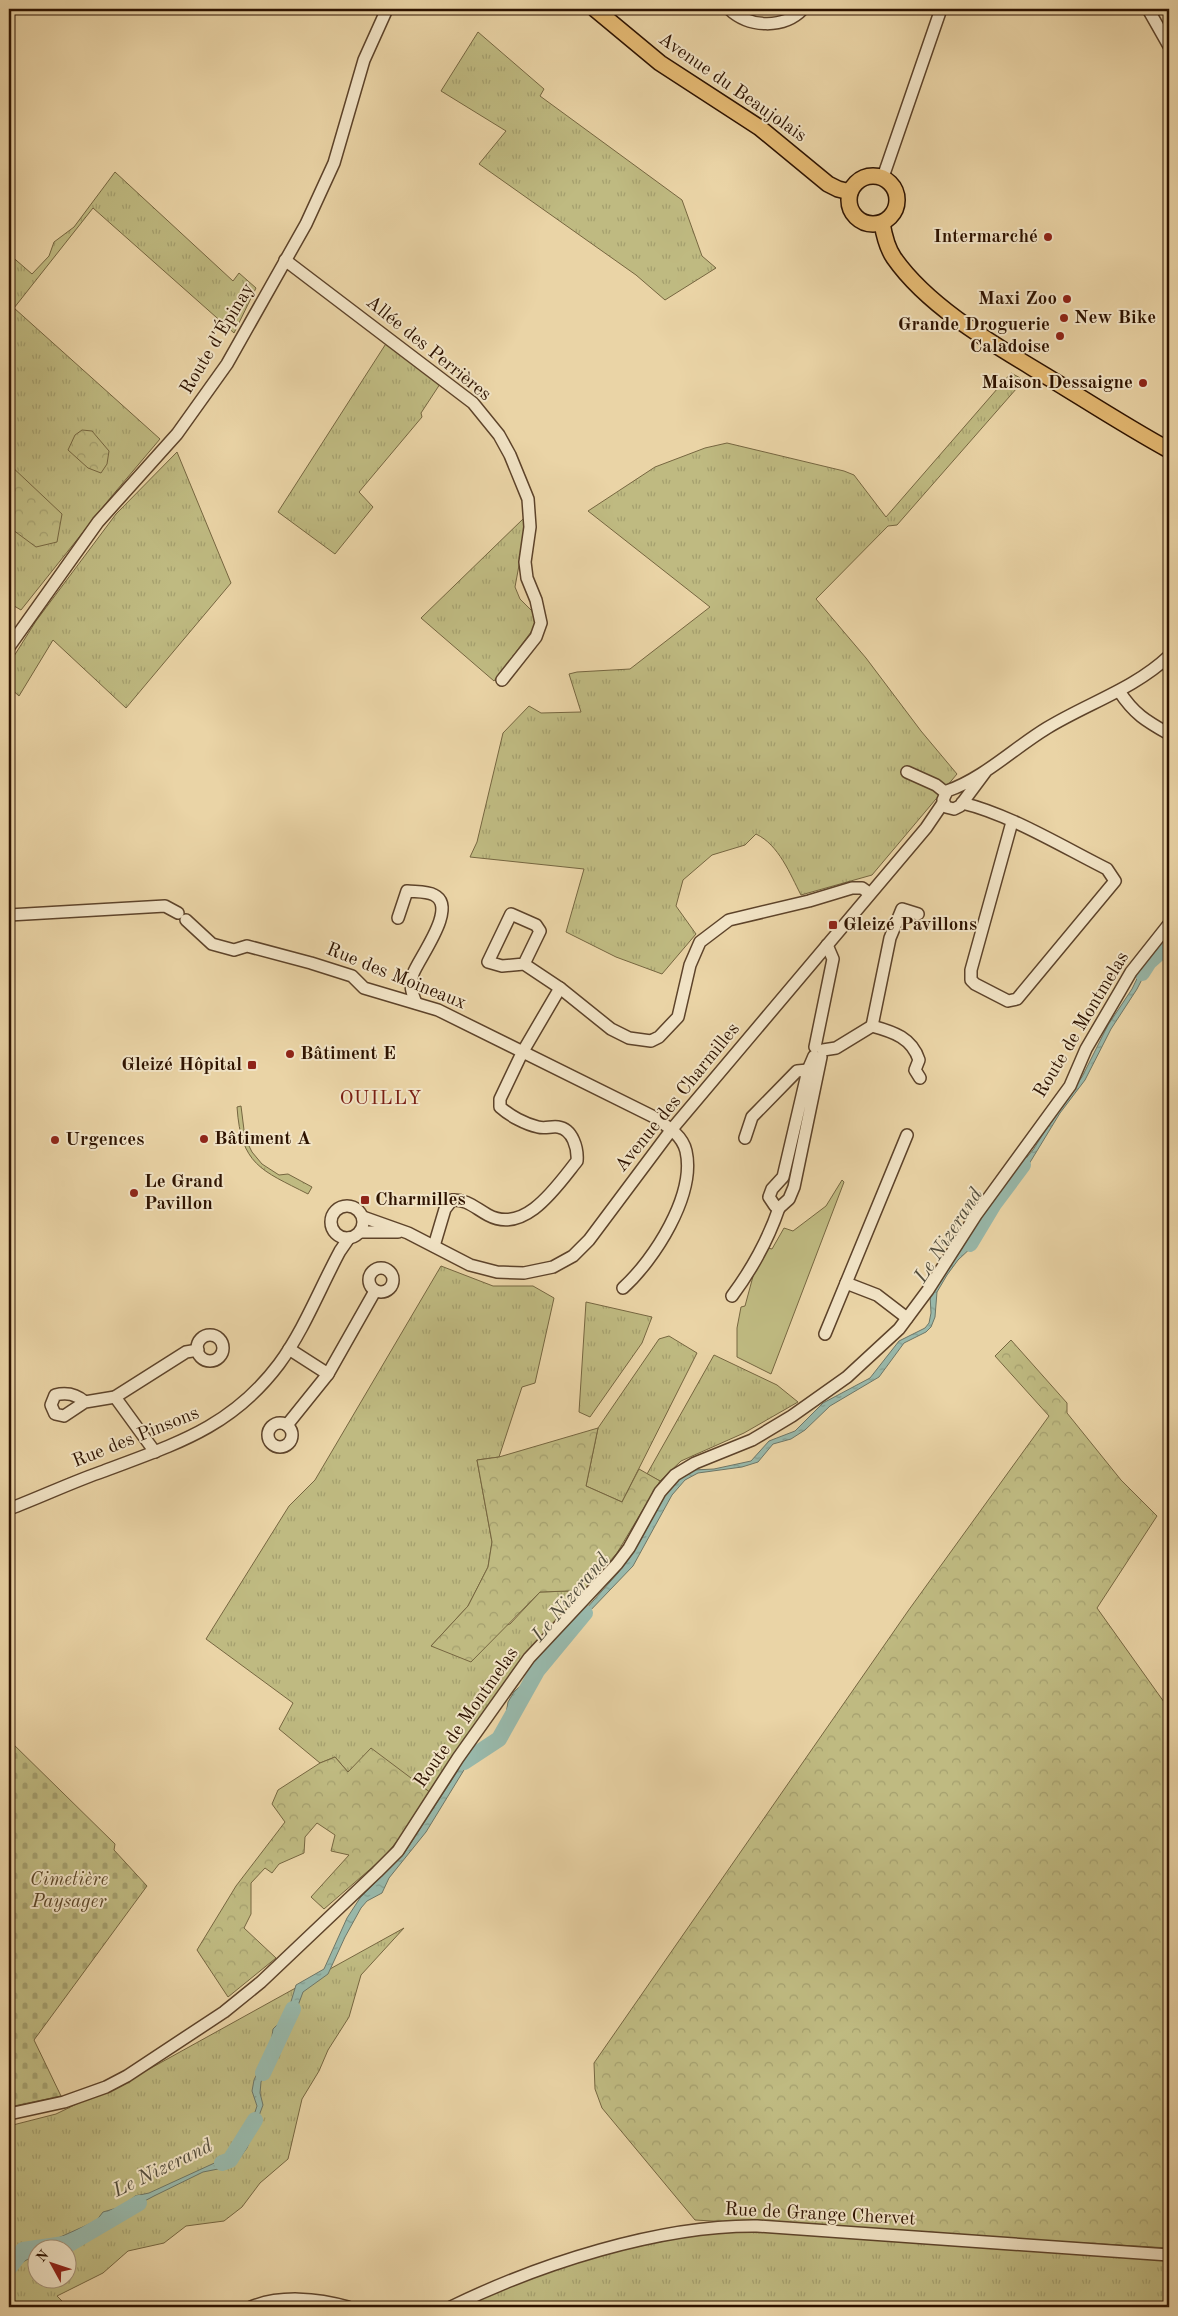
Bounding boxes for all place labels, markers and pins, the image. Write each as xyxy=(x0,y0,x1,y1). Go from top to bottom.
place label: Intermarché xyxy=(933,228,1038,247)
marker: Intermarché xyxy=(1042,231,1054,243)
place label: Maxi Zoo xyxy=(978,290,1057,309)
marker: Maxi Zoo xyxy=(1061,293,1073,305)
place label: New Bike xyxy=(1074,309,1156,328)
marker: New Bike xyxy=(1058,312,1070,324)
place label: Grande Droguerie Caladoise xyxy=(898,316,1050,357)
marker: Grande Droguerie Caladoise xyxy=(1054,330,1066,342)
place label: Maison Dessaigne xyxy=(982,374,1133,393)
marker: Maison Dessaigne xyxy=(1137,377,1149,389)
place label: Gleizé Pavillons xyxy=(843,916,977,935)
marker: Gleizé Pavillons xyxy=(827,919,839,931)
place label: Bâtiment E xyxy=(300,1045,396,1064)
marker: Bâtiment E xyxy=(284,1048,296,1060)
place label: Gleizé Hôpital xyxy=(121,1056,242,1075)
marker: Gleizé Hôpital xyxy=(246,1059,258,1071)
place label: Bâtiment A xyxy=(214,1130,311,1149)
place label: Urgences xyxy=(65,1131,144,1150)
marker: Bâtiment A xyxy=(198,1133,210,1145)
marker: Urgences xyxy=(49,1134,61,1146)
place label: Le Grand Pavillon xyxy=(144,1173,223,1214)
marker: Le Grand Pavillon xyxy=(128,1187,140,1199)
place label: Charmilles xyxy=(375,1191,466,1210)
marker: Charmilles xyxy=(359,1194,371,1206)

